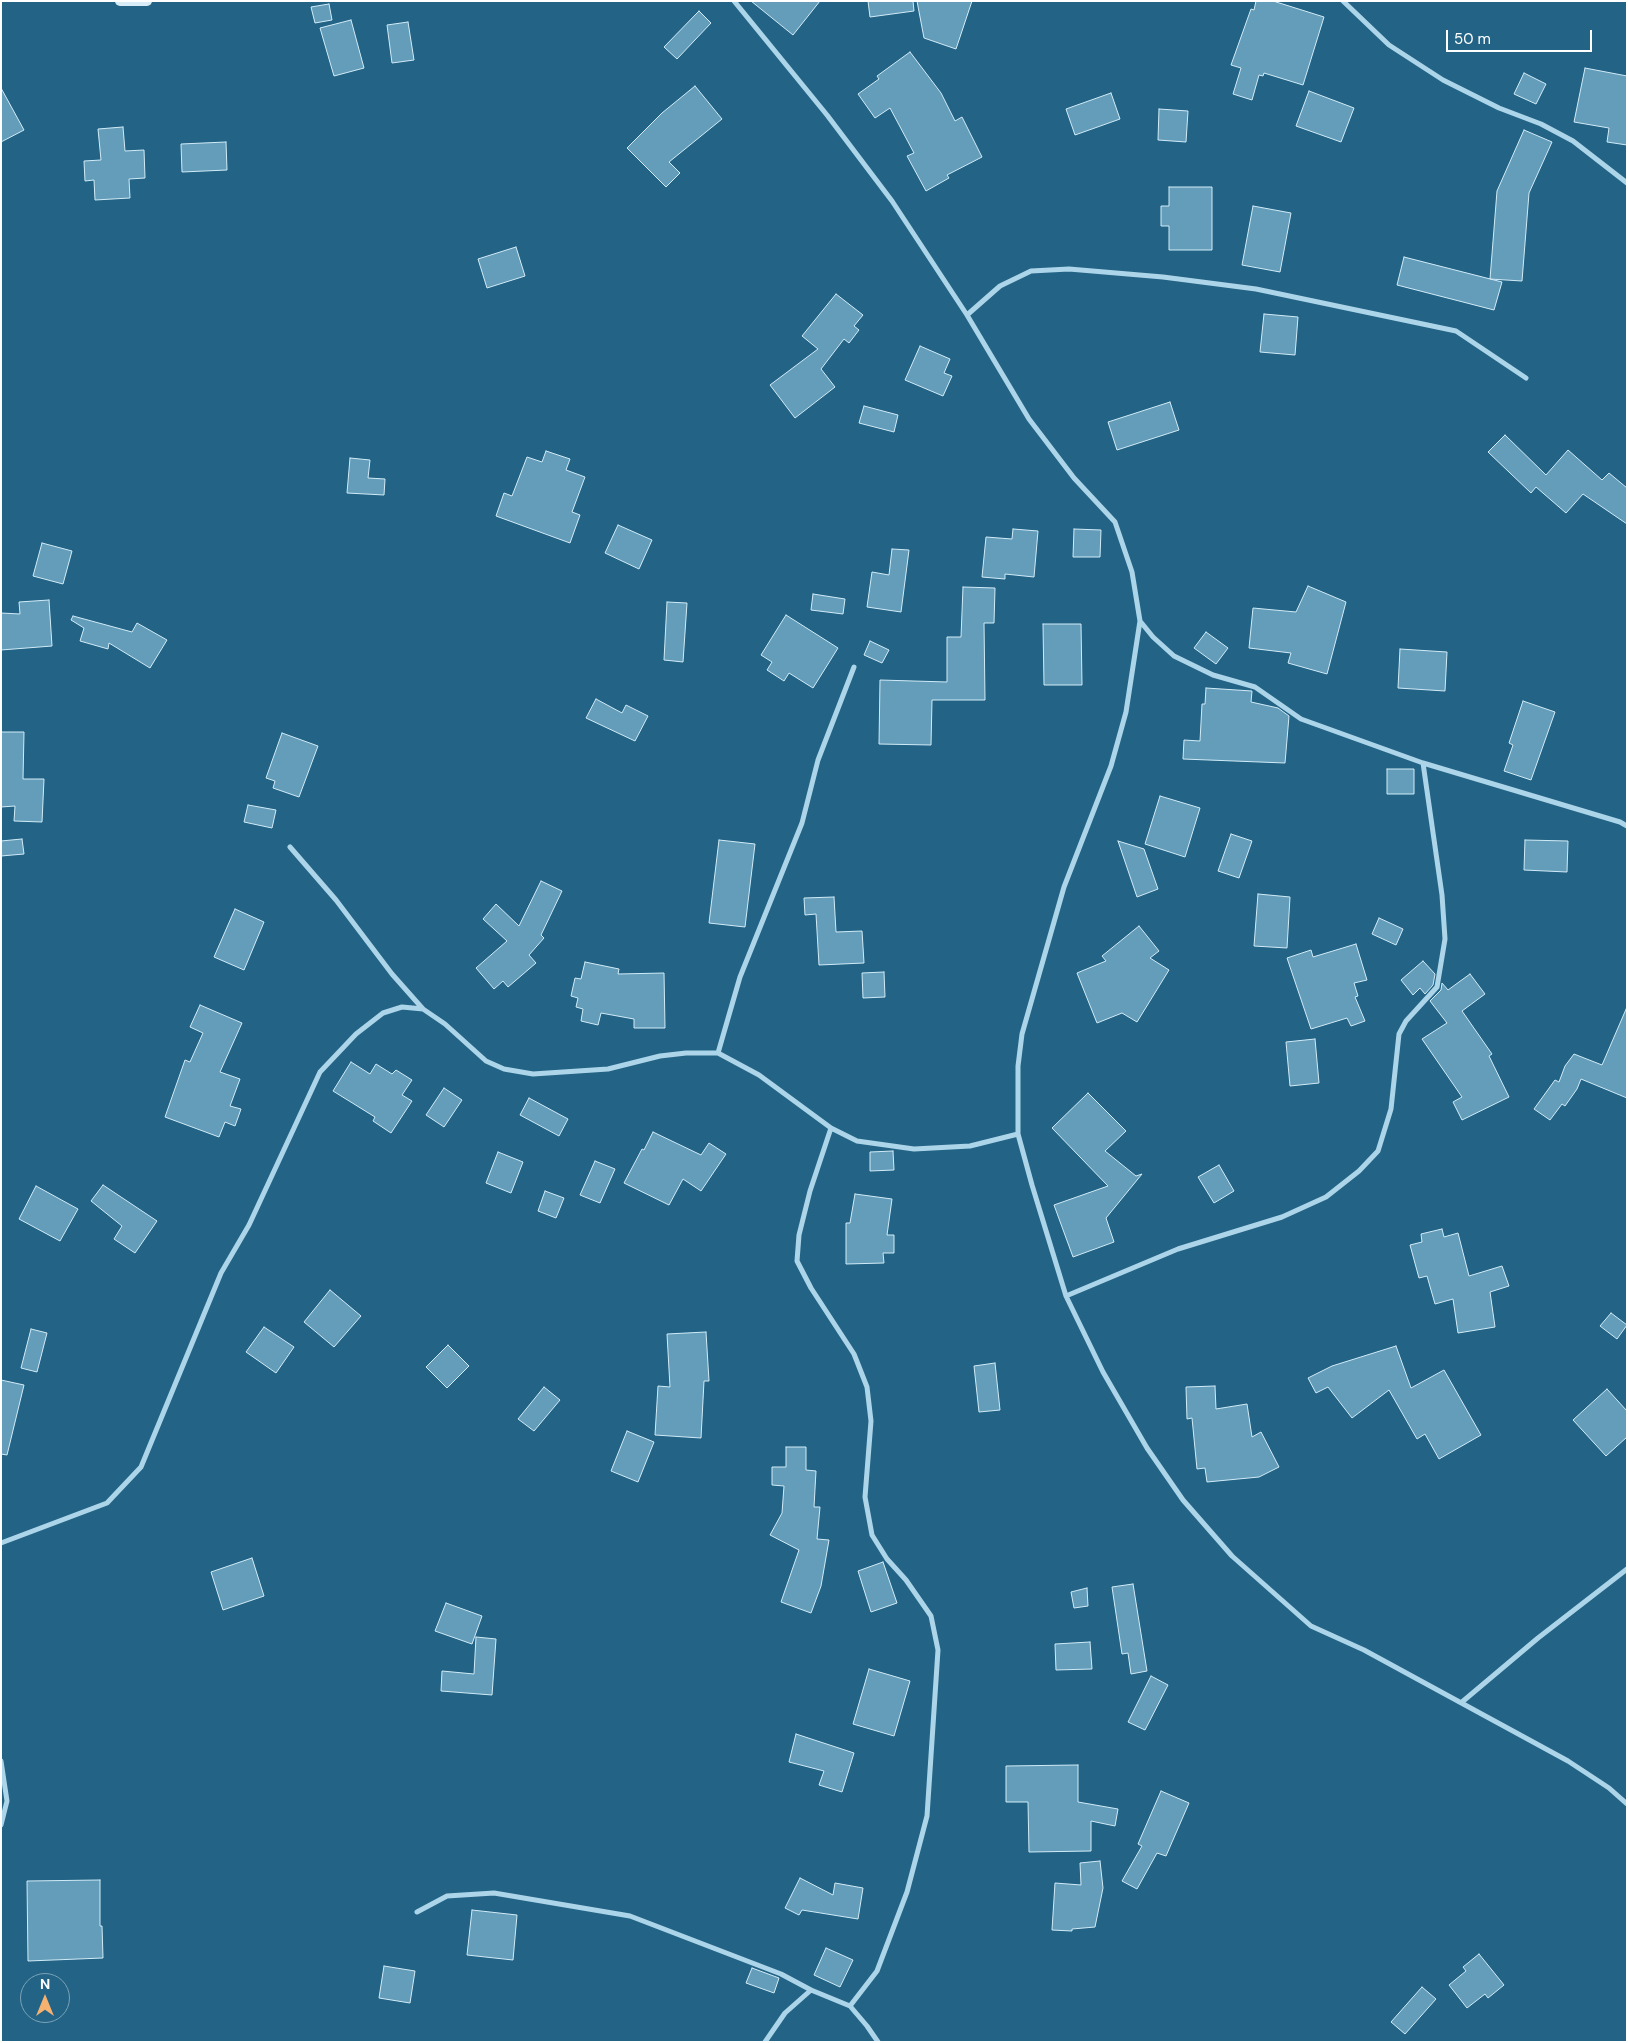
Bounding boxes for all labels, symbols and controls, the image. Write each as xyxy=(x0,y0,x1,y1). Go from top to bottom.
scale bar xyxy=(1448,20,1594,52)
text: 50 m xyxy=(1454,29,1491,49)
north arrow xyxy=(20,1973,70,2023)
text: N xyxy=(40,1975,50,1993)

